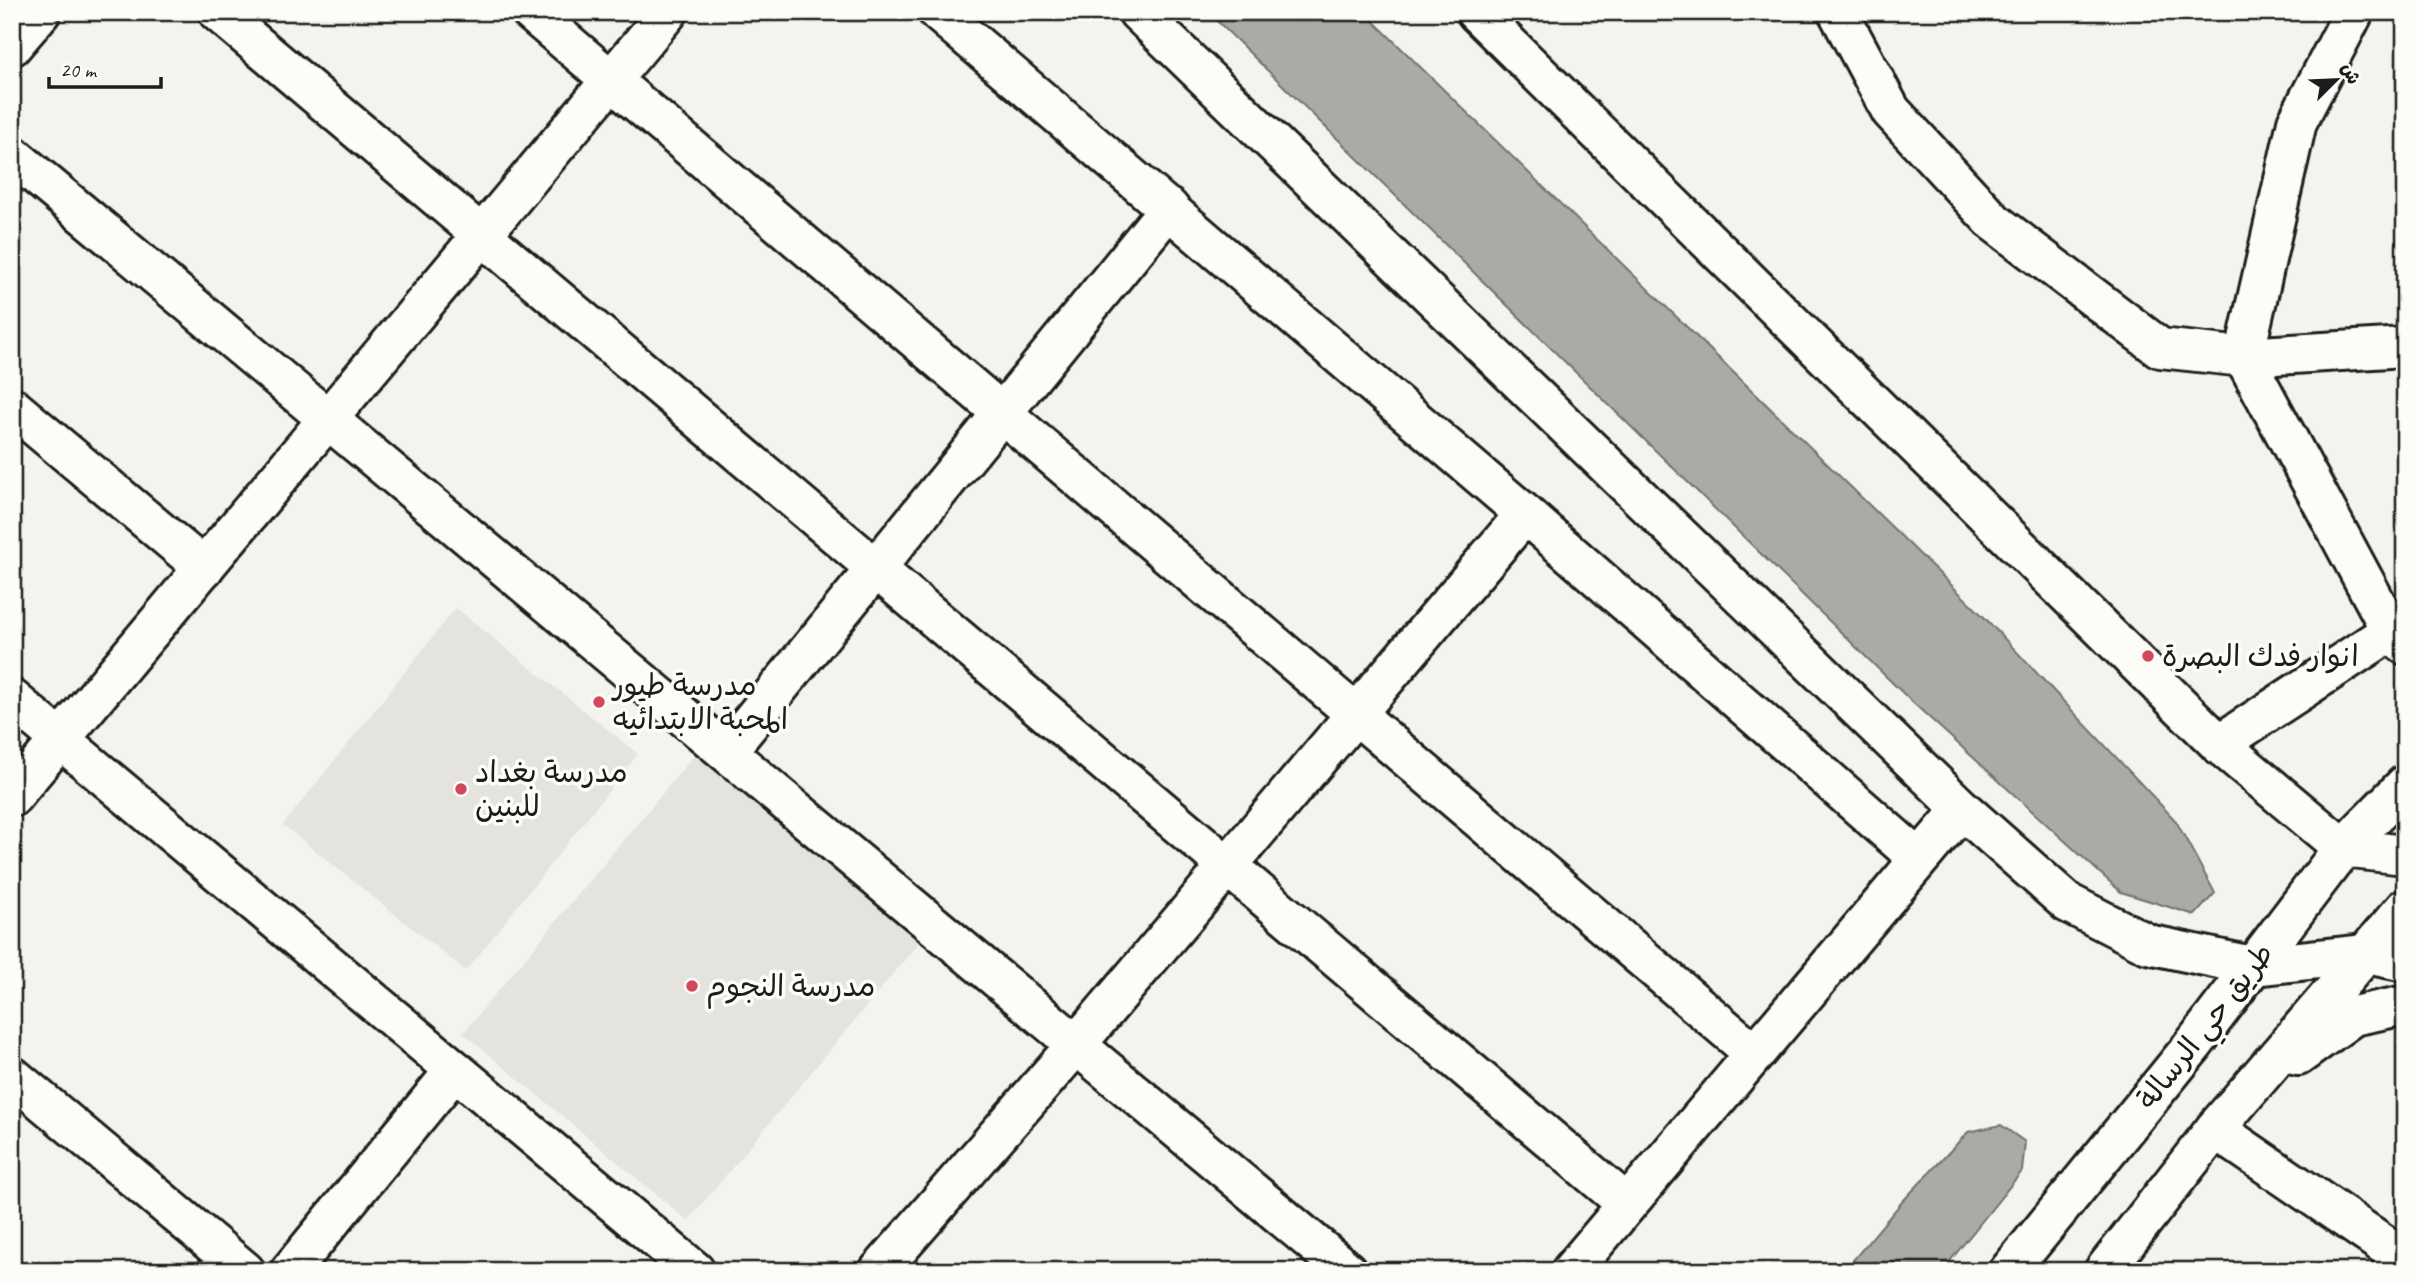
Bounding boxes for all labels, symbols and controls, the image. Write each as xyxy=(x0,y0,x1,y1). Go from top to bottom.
scale bar xyxy=(49,46,161,90)
north arrow xyxy=(2302,46,2372,116)
text: 20 m xyxy=(60,57,98,83)
text: ش xyxy=(2335,59,2366,88)
place label: انوار فدك البصرة xyxy=(2162,637,2359,675)
marker: انوار فدك البصرة xyxy=(2140,648,2156,664)
place label: مدرسة طيور المحبة الابتدائيه xyxy=(611,666,788,738)
marker: مدرسة طيور المحبة الابتدائيه xyxy=(591,694,607,710)
place label: مدرسة بغداد للبنين xyxy=(475,753,628,825)
marker: مدرسة بغداد للبنين xyxy=(453,781,469,797)
street label: طريق حي الرسالة xyxy=(2128,935,2287,1121)
place label: مدرسة النجوم xyxy=(706,967,875,1009)
marker: مدرسة النجوم xyxy=(684,978,700,994)

